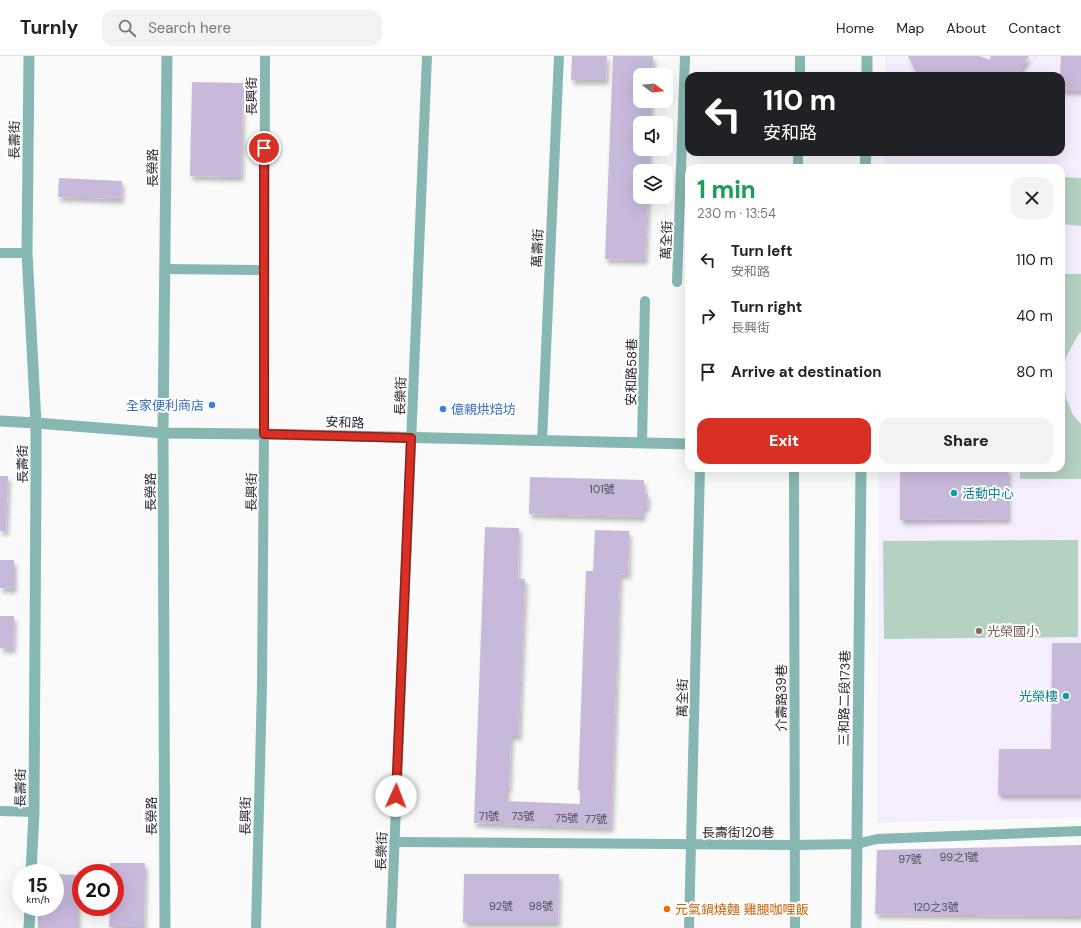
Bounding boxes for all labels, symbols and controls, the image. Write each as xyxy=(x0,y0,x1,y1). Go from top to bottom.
search box xyxy=(102,10,382,46)
text: Turnly xyxy=(20,15,78,40)
icon: search xyxy=(116,17,138,39)
text: Search here xyxy=(148,18,231,38)
text: Home xyxy=(836,19,874,37)
text: Map xyxy=(896,19,924,37)
text: About xyxy=(946,19,986,37)
text: Contact xyxy=(1008,19,1061,37)
north arrow xyxy=(633,68,673,108)
map controls xyxy=(633,68,673,204)
street label: 長興街 xyxy=(243,76,260,116)
text: 110 m xyxy=(763,82,836,119)
icon: left xyxy=(697,88,749,140)
button: sound xyxy=(633,116,673,156)
street label: 長壽街 xyxy=(6,120,23,160)
text: 安和路 xyxy=(763,121,817,145)
pin xyxy=(247,131,281,165)
icon: arrive xyxy=(253,137,275,159)
street label: 長榮路 xyxy=(144,148,161,188)
button: layers xyxy=(633,164,673,204)
text: 1 min xyxy=(697,174,756,205)
button: close xyxy=(1011,177,1053,219)
text: 230 m · 13:54 xyxy=(697,205,776,222)
street label: 萬全街 xyxy=(657,220,676,260)
street label: 萬壽街 xyxy=(528,228,547,268)
text: Turn left xyxy=(731,241,792,261)
icon: left xyxy=(697,249,719,271)
text: 110 m xyxy=(1016,250,1053,270)
text: 安和路 xyxy=(731,263,770,280)
text: Turn right xyxy=(731,297,802,317)
icon: right xyxy=(697,305,719,327)
text: 40 m xyxy=(1016,306,1053,326)
text: 長興街 xyxy=(731,319,770,336)
street label: 安和路58巷 xyxy=(622,338,641,406)
icon: arrive xyxy=(697,361,719,383)
text: Arrive at destination xyxy=(731,362,882,382)
text: 80 m xyxy=(1016,362,1053,382)
street label: 長樂街 xyxy=(391,376,410,416)
place label: 全家便利商店 xyxy=(126,397,204,414)
marker: 全家便利商店 xyxy=(207,400,217,410)
place label: 億親烘焙坊 xyxy=(451,401,516,418)
marker: 億親烘焙坊 xyxy=(438,404,448,414)
street label: 安和路 xyxy=(325,413,365,432)
button: Exit xyxy=(697,418,871,464)
button: Share xyxy=(879,418,1053,464)
street label: 長壽街 xyxy=(14,444,31,484)
street label: 長榮路 xyxy=(142,472,159,512)
street label: 長興街 xyxy=(243,472,260,512)
house number: 101號 xyxy=(589,482,615,496)
place label: 活動中心 xyxy=(962,485,1014,502)
marker: 活動中心 xyxy=(949,488,959,498)
place label: 光榮國小 xyxy=(987,623,1039,640)
marker: 光榮國小 xyxy=(974,626,984,636)
street label: 三和路二段173巷 xyxy=(835,650,854,746)
street label: 介壽路39巷 xyxy=(773,664,790,732)
street label: 萬全街 xyxy=(674,678,691,718)
place label: 光榮樓 xyxy=(1019,688,1058,705)
marker: 光榮樓 xyxy=(1061,691,1071,701)
street label: 長壽街 xyxy=(12,768,29,808)
position arrow xyxy=(375,775,417,817)
street label: 長榮路 xyxy=(143,796,160,836)
street label: 長興街 xyxy=(237,796,254,836)
house number: 71號 xyxy=(479,809,499,823)
house number: 73號 xyxy=(511,809,535,823)
house number: 75號 xyxy=(555,811,579,825)
house number: 77號 xyxy=(585,812,607,826)
street label: 長壽街120巷 xyxy=(702,824,774,841)
street label: 長樂街 xyxy=(372,831,391,871)
house number: 99之1號 xyxy=(939,850,979,864)
house number: 97號 xyxy=(898,852,922,866)
speed limit sign: 20 xyxy=(72,864,124,916)
text: 15 xyxy=(28,872,48,898)
text: km/h xyxy=(26,893,50,906)
house number: 92號 xyxy=(489,899,513,913)
house number: 98號 xyxy=(529,899,553,913)
house number: 120之3號 xyxy=(913,900,959,914)
place label: 元氣鍋燒麵 雞腿咖哩飯 xyxy=(675,901,808,918)
marker: 元氣鍋燒麵 雞腿咖哩飯 xyxy=(662,904,672,914)

